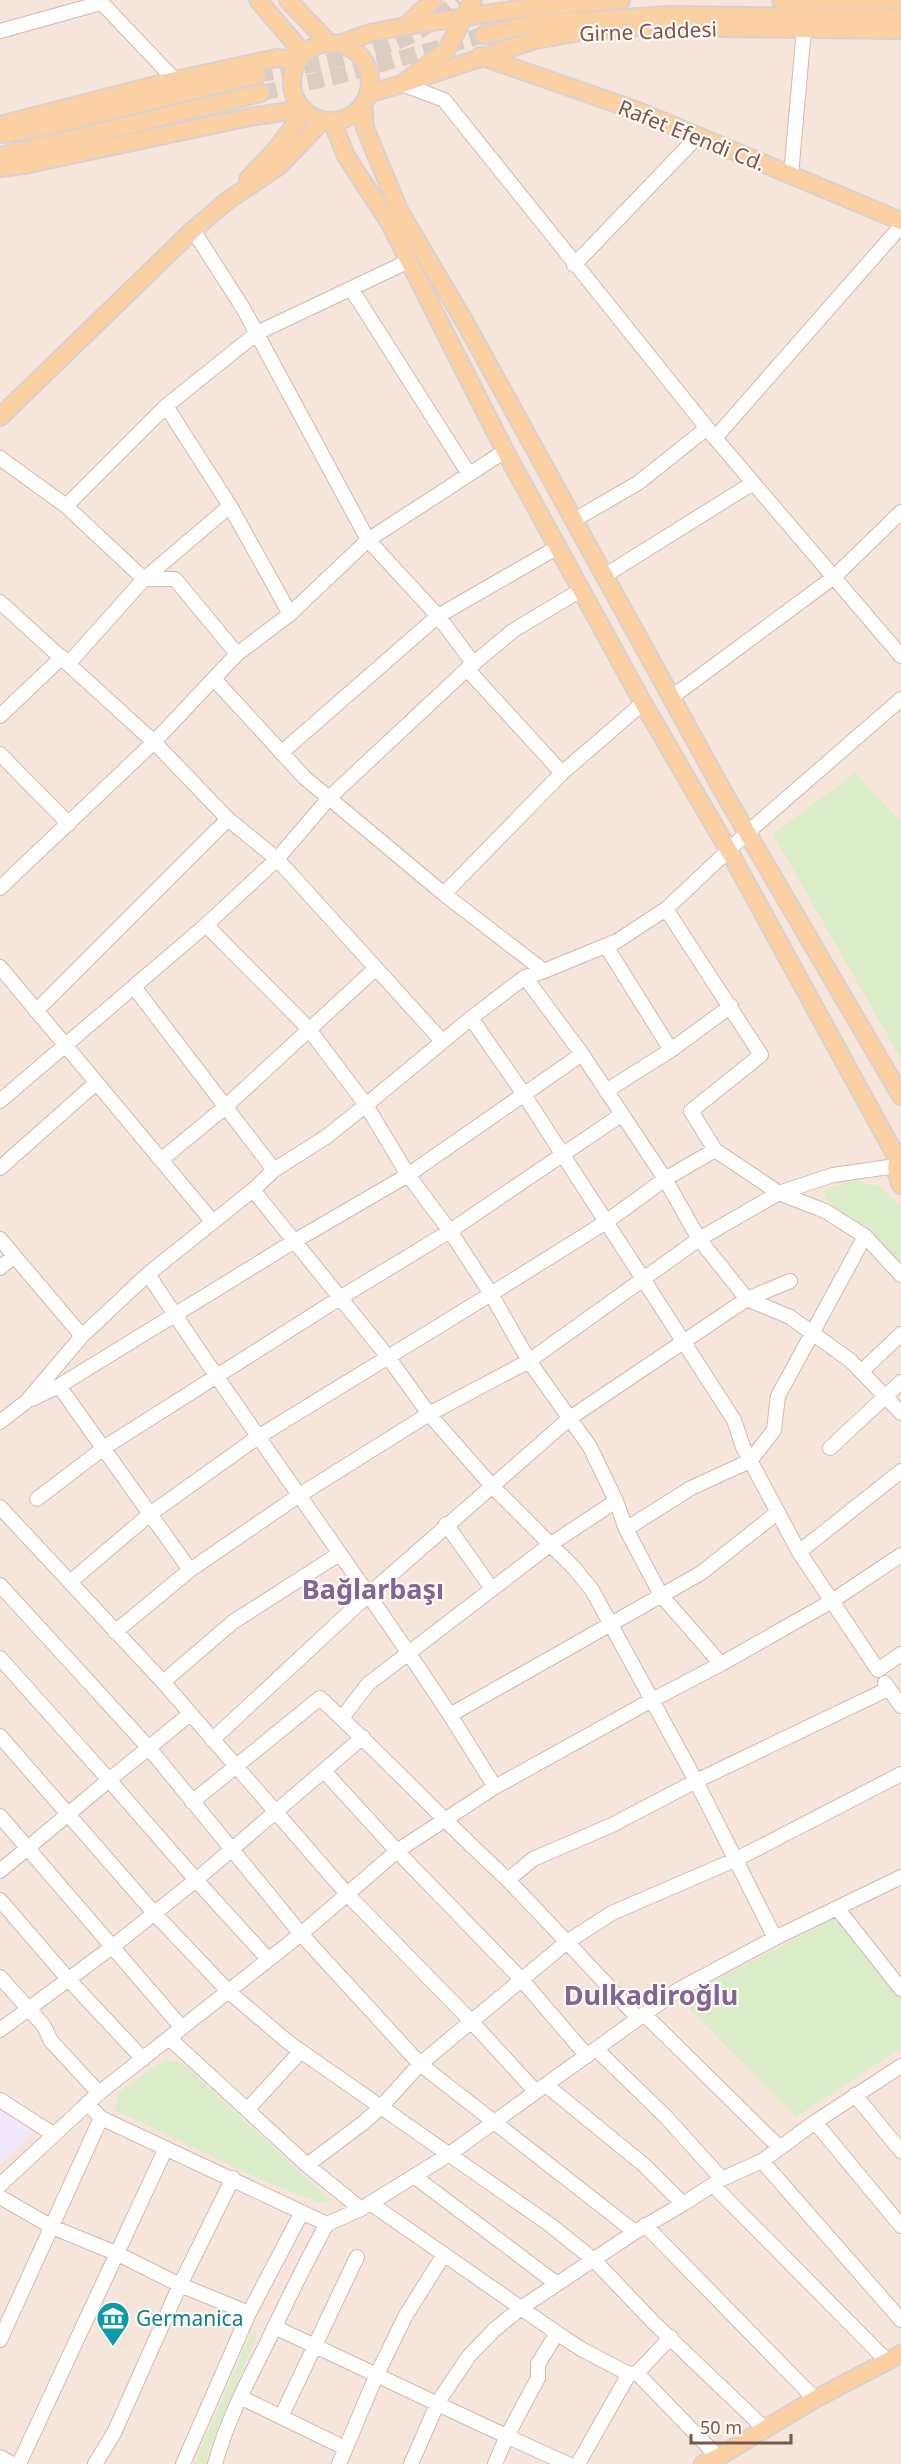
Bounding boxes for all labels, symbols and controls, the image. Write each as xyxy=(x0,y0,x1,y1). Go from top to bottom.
street label: Girne Caddesi xyxy=(579,15,717,47)
street label: Rafet Efendi Cd. xyxy=(614,93,770,177)
district label: Bağlarbaşı xyxy=(302,1570,444,1607)
district label: Dulkadiroğlu xyxy=(564,1976,738,2013)
museum icon: Germanica xyxy=(95,2300,131,2347)
place label: Germanica xyxy=(136,2304,243,2332)
scale bar xyxy=(691,2407,792,2445)
text: 50 m xyxy=(700,2415,742,2439)

